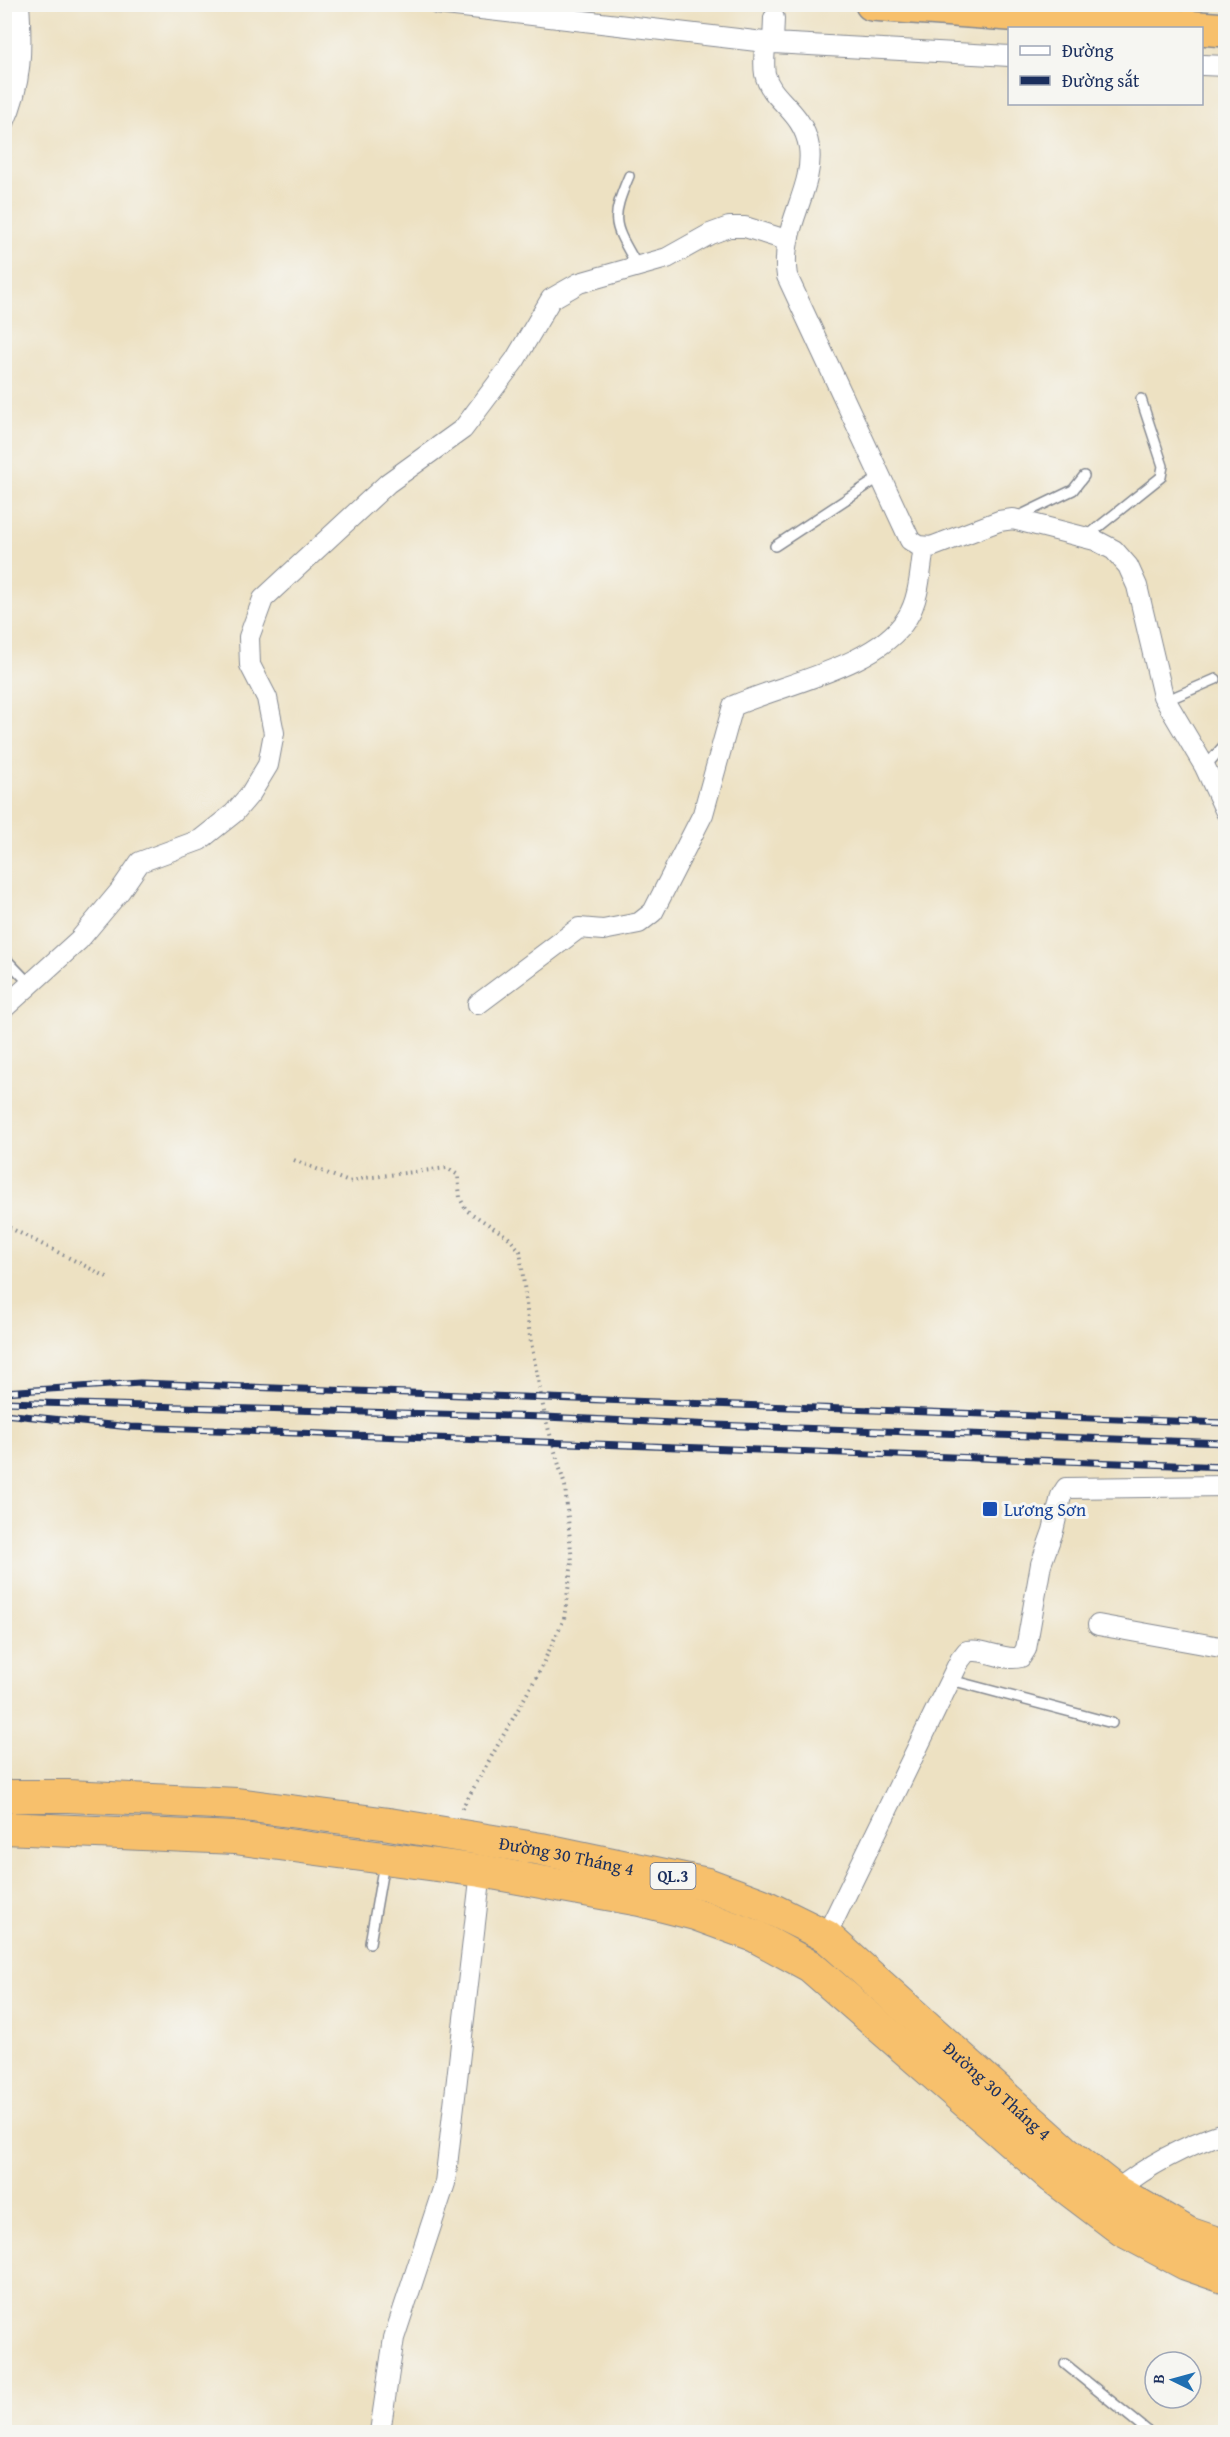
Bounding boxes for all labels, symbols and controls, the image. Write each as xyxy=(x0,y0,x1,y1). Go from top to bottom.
legend xyxy=(1008,27,1203,105)
text: Đường xyxy=(1062,37,1113,64)
text: Đường sắt xyxy=(1062,67,1140,94)
place label: Lương Sơn xyxy=(1004,1496,1086,1523)
marker: Lương Sơn xyxy=(981,1500,999,1518)
street label: Đường 30 Tháng 4 xyxy=(497,1829,637,1882)
road number: QL.3 xyxy=(650,1863,696,1889)
street label: Đường 30 Tháng 4 xyxy=(938,2034,1058,2146)
north arrow xyxy=(1143,2350,1203,2410)
text: B xyxy=(1146,2373,1170,2385)

